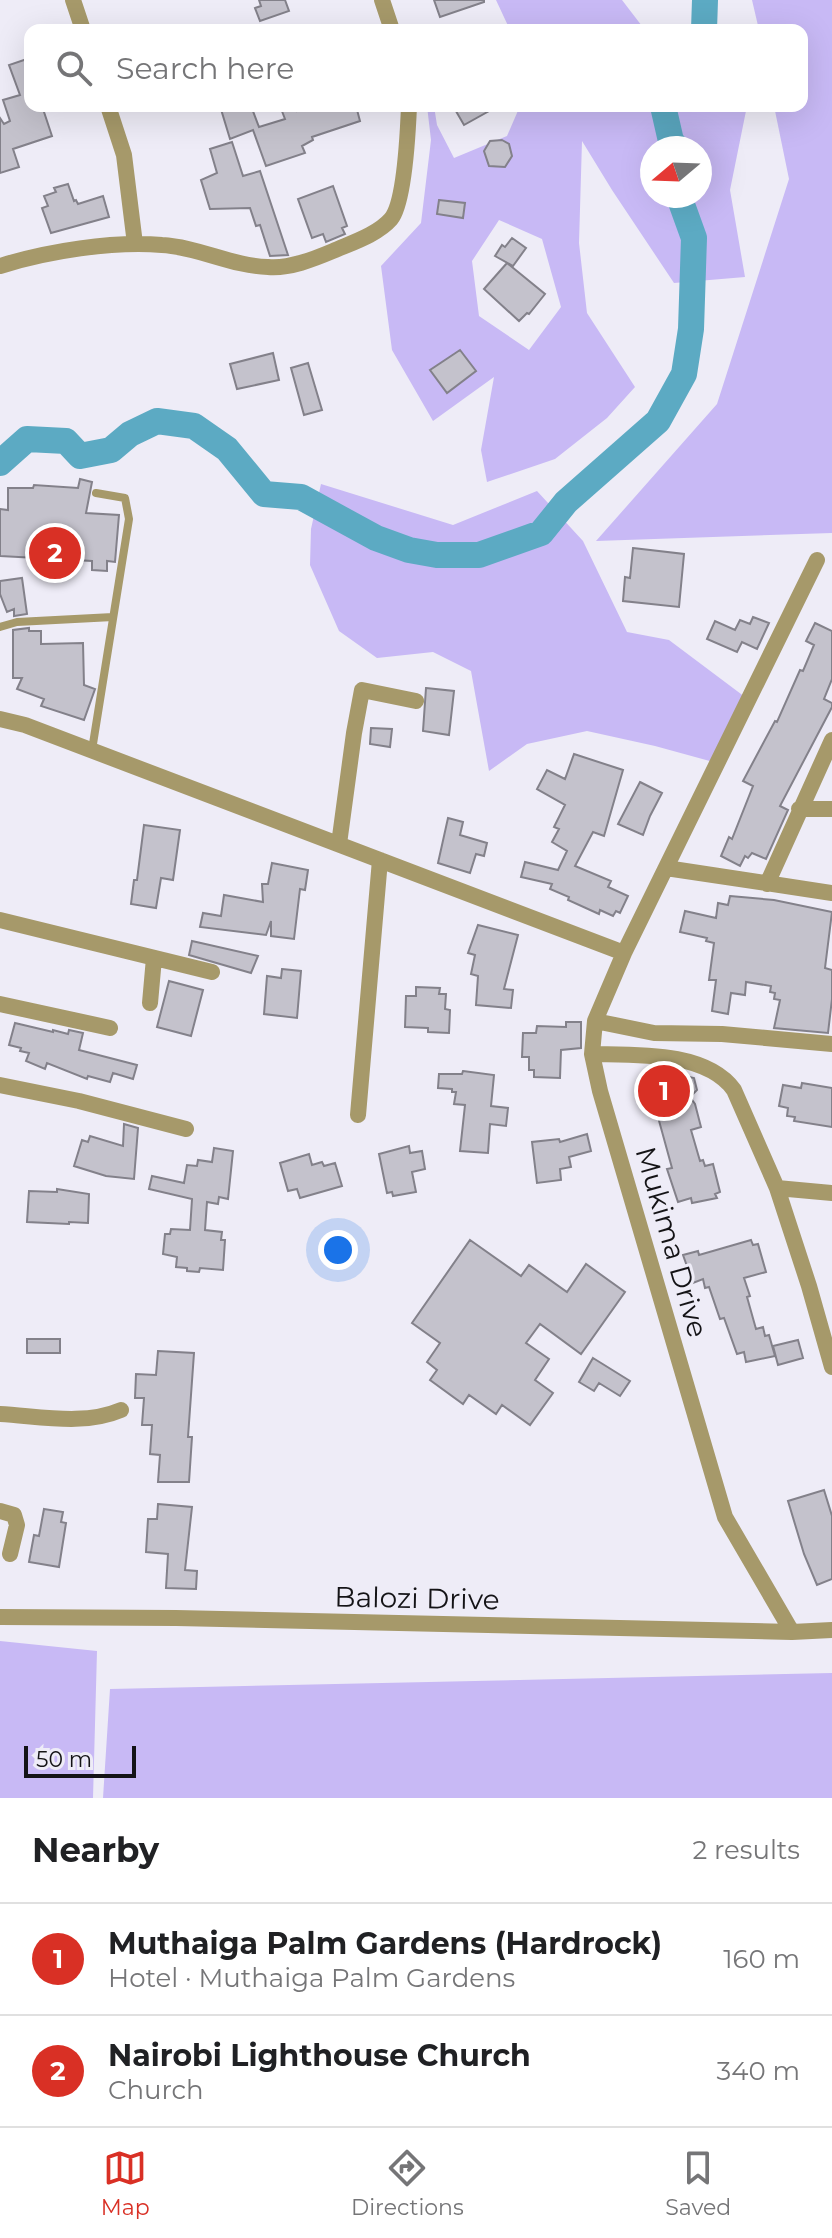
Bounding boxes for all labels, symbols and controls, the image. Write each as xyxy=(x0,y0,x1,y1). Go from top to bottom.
search box xyxy=(24,24,808,112)
icon: search xyxy=(52,46,96,90)
text: Search here xyxy=(116,50,294,87)
north arrow xyxy=(640,136,712,208)
pin: 2 xyxy=(29,523,81,583)
pin: 1 xyxy=(638,1061,690,1121)
street label: Mukima Drive xyxy=(629,1143,715,1341)
your location xyxy=(318,1230,358,1270)
street label: Balozi Drive xyxy=(334,1580,500,1616)
scale bar xyxy=(24,1742,136,1778)
text: 50 m xyxy=(36,1746,92,1773)
text: Nearby xyxy=(32,1829,159,1871)
text: 2 results xyxy=(692,1834,800,1866)
text: Muthaiga Palm Gardens (Hardrock) xyxy=(108,1925,662,1962)
text: 1 xyxy=(53,1943,63,1975)
text: 160 m xyxy=(723,1943,800,1975)
text: Hotel · Muthaiga Palm Gardens xyxy=(108,1962,515,1994)
text: Nairobi Lighthouse Church xyxy=(108,2037,531,2074)
text: 2 xyxy=(50,2055,66,2087)
text: 340 m xyxy=(717,2055,800,2087)
text: Church xyxy=(108,2074,204,2106)
tab: Map xyxy=(101,2146,150,2221)
tab: Directions xyxy=(351,2146,464,2221)
tab: Saved xyxy=(665,2146,731,2221)

